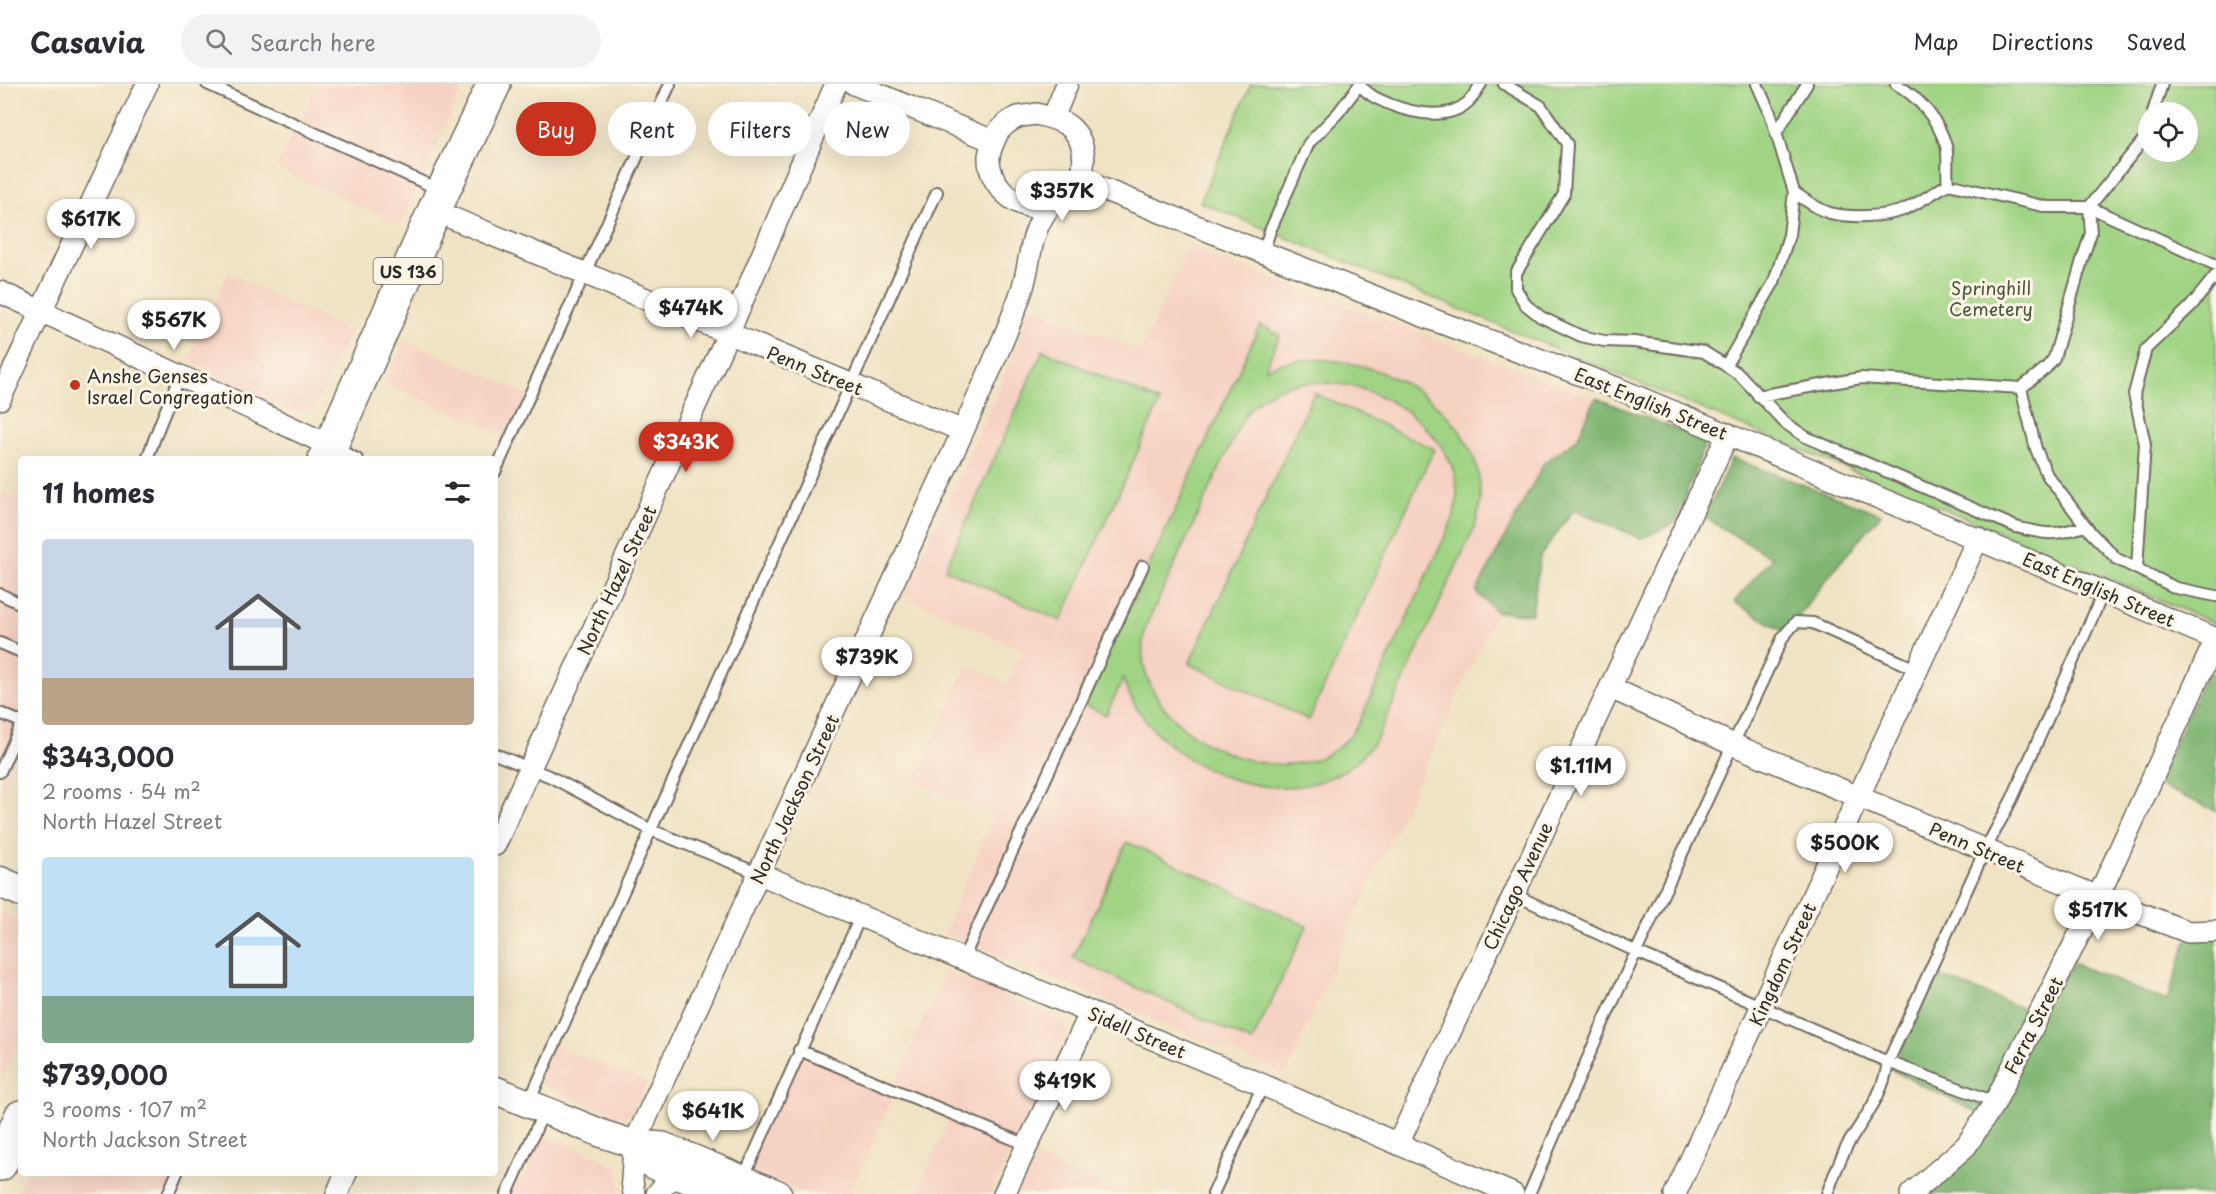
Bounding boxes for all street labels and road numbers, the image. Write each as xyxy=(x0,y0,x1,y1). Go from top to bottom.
road number: US 136 xyxy=(374,258,442,284)
street label: Penn Street xyxy=(763,338,867,402)
street label: East English Street xyxy=(1570,360,1732,446)
street label: North Hazel Street xyxy=(570,501,662,659)
street label: East English Street xyxy=(2019,545,2179,633)
street label: North Jackson Street xyxy=(743,710,845,888)
street label: Penn Street xyxy=(1925,815,2029,879)
street label: Chicago Avenue xyxy=(1476,817,1559,954)
street label: Kingdom Street xyxy=(1742,898,1822,1030)
street label: Ferra Street xyxy=(1997,972,2069,1078)
street label: Sidell Street xyxy=(1084,999,1190,1065)

